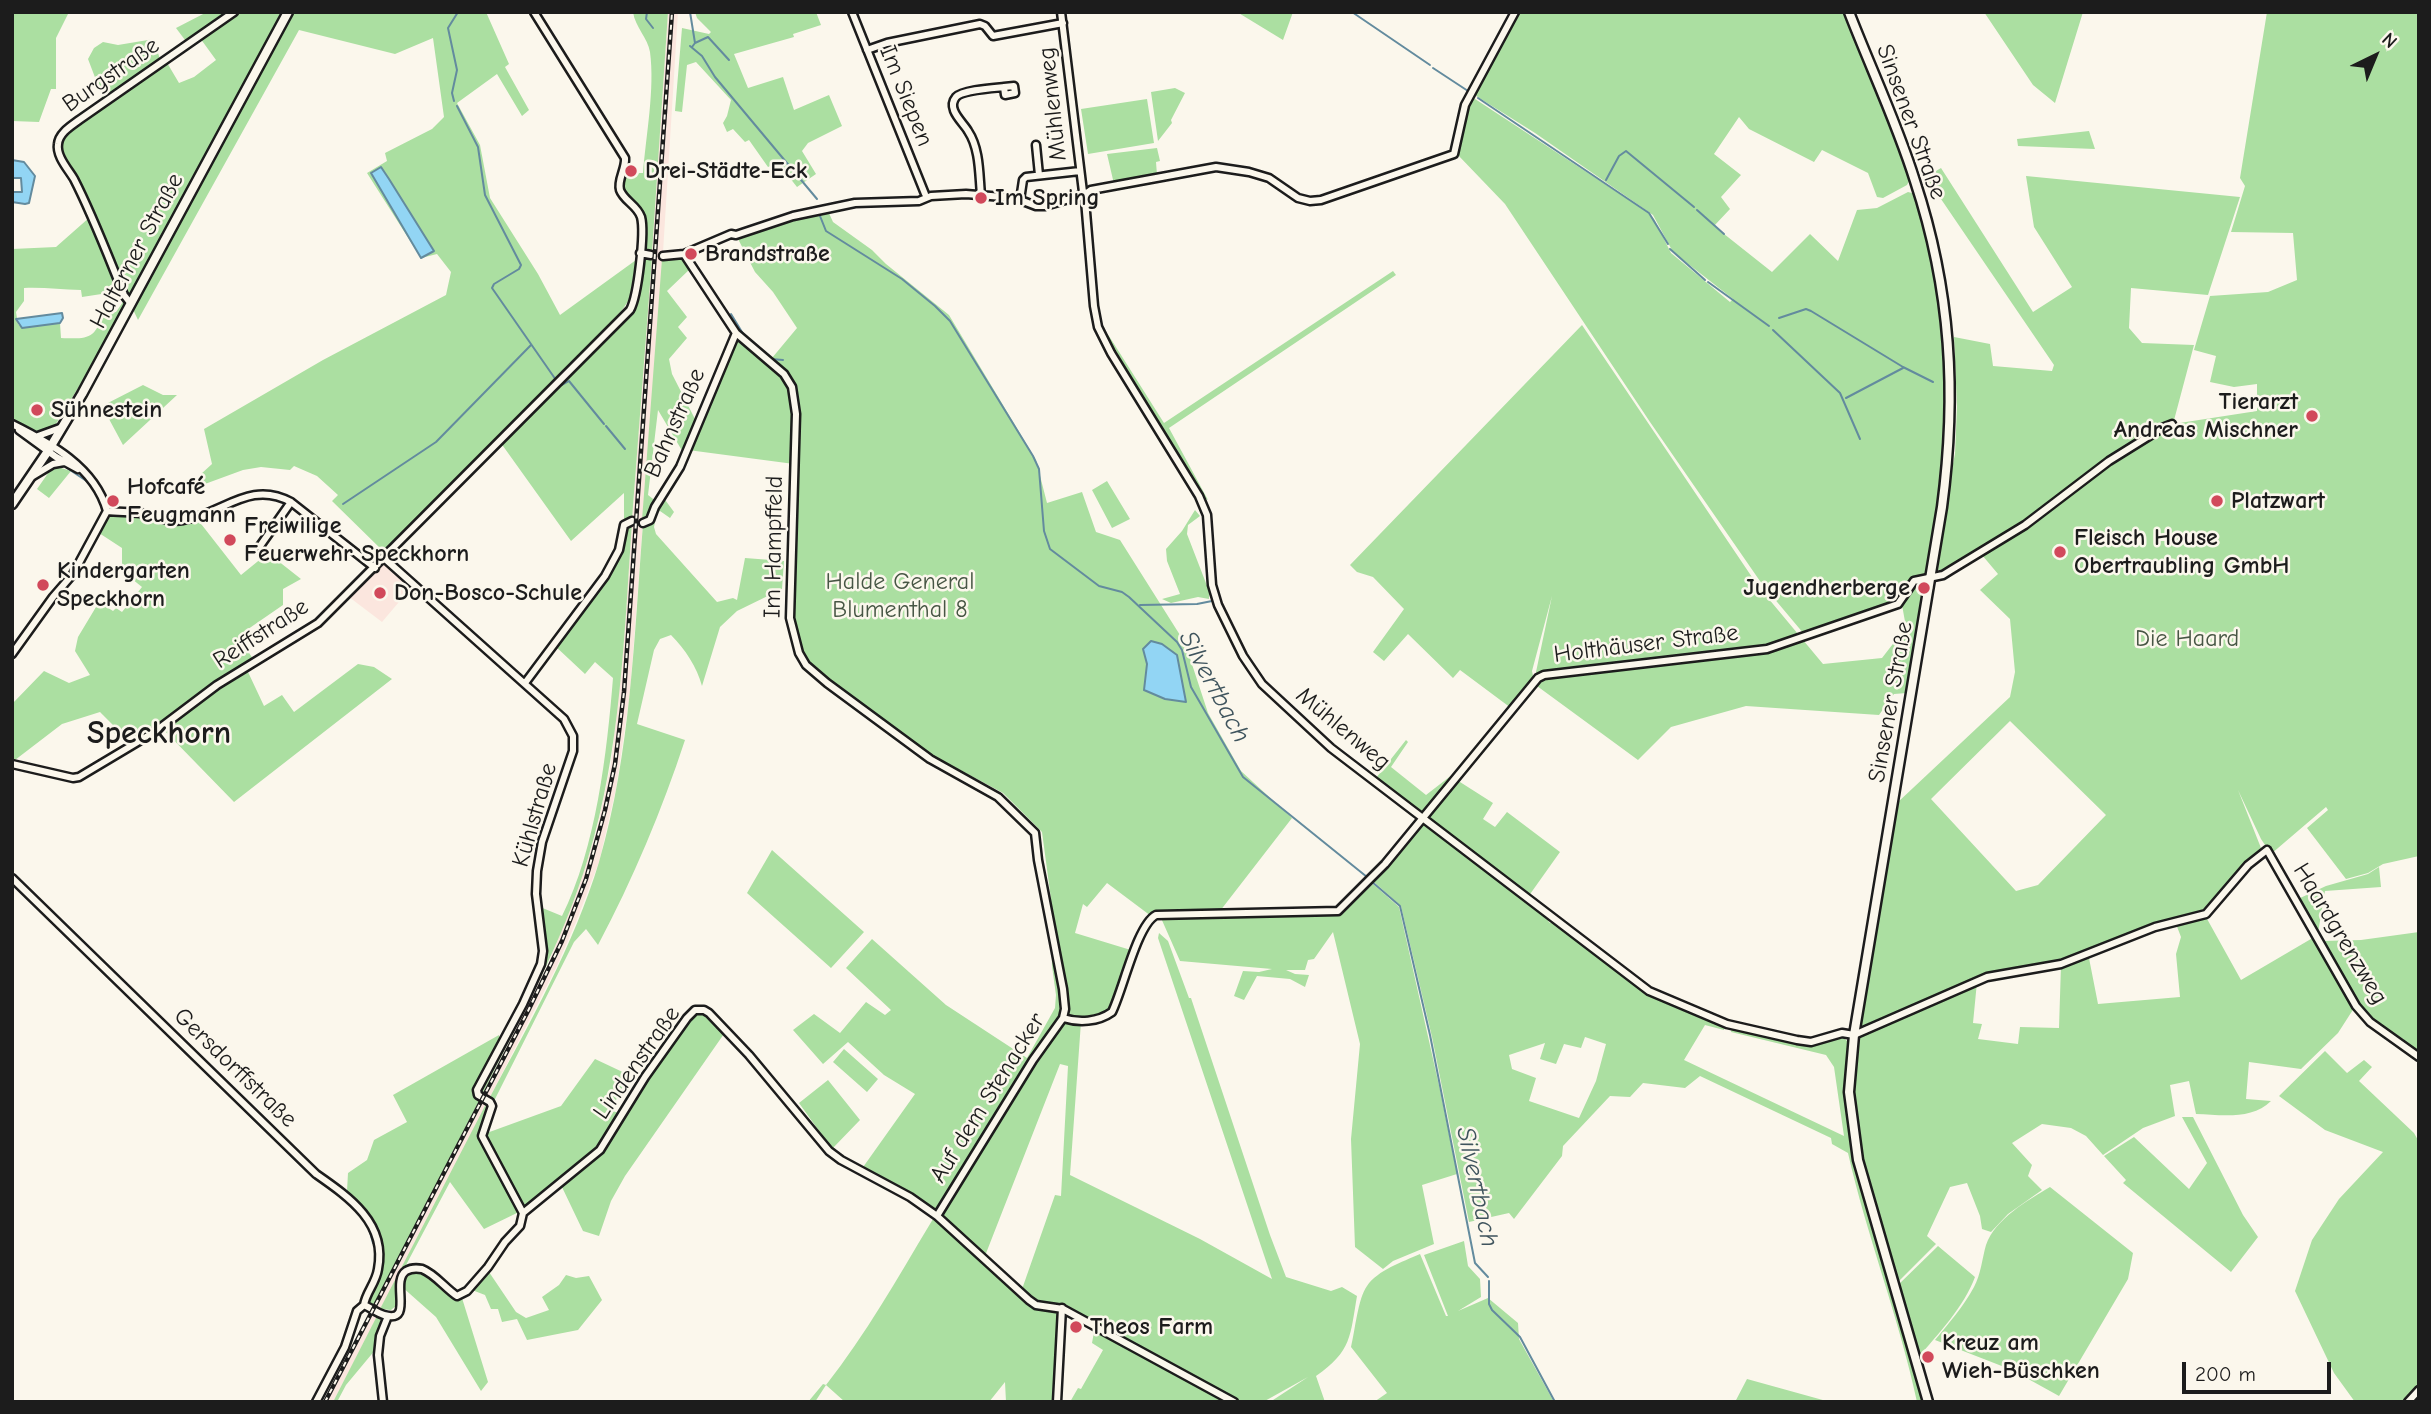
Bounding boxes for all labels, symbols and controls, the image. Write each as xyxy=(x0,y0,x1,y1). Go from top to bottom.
north arrow xyxy=(2340,21,2410,91)
text: N xyxy=(2377,28,2401,53)
street label: Burgstraße xyxy=(57,31,165,119)
street label: Im Siepen xyxy=(873,41,939,151)
street label: Sinsener Straße xyxy=(1870,41,1952,203)
street label: Mühlenweg xyxy=(1033,46,1073,162)
place label: Drei-Städte-Eck xyxy=(645,157,808,185)
marker: Drei-Städte-Eck xyxy=(623,163,639,179)
street label: Halterner Straße xyxy=(84,168,190,334)
place label: Im Spring xyxy=(995,184,1100,212)
marker: Im Spring xyxy=(973,190,989,206)
place label: Brandstraße xyxy=(705,240,830,268)
marker: Brandstraße xyxy=(683,246,699,262)
street label: Bahnstraße xyxy=(638,364,712,482)
place label: Tierarzt Andreas Mischner xyxy=(2114,388,2298,444)
place label: Sühnestein xyxy=(51,396,162,424)
marker: Sühnestein xyxy=(29,402,45,418)
marker: Tierarzt Andreas Mischner xyxy=(2304,408,2320,424)
place label: Hofcafé Feugmann xyxy=(127,473,236,529)
street label: Im Hampffeld xyxy=(758,476,790,618)
place label: Platzwart xyxy=(2231,487,2325,515)
marker: Hofcafé Feugmann xyxy=(105,493,121,509)
marker: Platzwart xyxy=(2209,493,2225,509)
place label: Freiwilige Feuerwehr Speckhorn xyxy=(244,512,469,568)
place label: Fleisch House Obertraubling GmbH xyxy=(2074,524,2289,580)
marker: Freiwilige Feuerwehr Speckhorn xyxy=(222,532,238,548)
marker: Fleisch House Obertraubling GmbH xyxy=(2052,544,2068,560)
place label: Kindergarten Speckhorn xyxy=(57,557,190,613)
park label: Halde General Blumenthal 8 xyxy=(826,568,974,624)
place label: Jugendherberge xyxy=(1743,574,1910,602)
marker: Kindergarten Speckhorn xyxy=(35,577,51,593)
place label: Don-Bosco-Schule xyxy=(394,579,582,607)
marker: Jugendherberge xyxy=(1916,580,1932,596)
marker: Don-Bosco-Schule xyxy=(372,585,388,601)
street label: Reiffstraße xyxy=(208,593,314,675)
street label: Holthäuser Straße xyxy=(1552,618,1740,670)
street label: Sinsener Straße xyxy=(1863,619,1919,785)
park label: Die Haard xyxy=(2135,625,2239,653)
water label: Silvertbach xyxy=(1172,626,1256,748)
street label: Mühlenweg xyxy=(1290,681,1396,777)
district label: Speckhorn xyxy=(87,715,231,753)
street label: Kühlstraße xyxy=(506,760,564,870)
street label: Haardgrenzweg xyxy=(2287,858,2393,1010)
street label: Lindenstraße xyxy=(587,1001,687,1125)
street label: Gersdorffstraße xyxy=(167,1002,303,1134)
street label: Auf dem Stenacker xyxy=(924,1008,1052,1188)
water label: Silvertbach xyxy=(1449,1124,1505,1250)
place label: Theos Farm xyxy=(1090,1313,1213,1341)
marker: Theos Farm xyxy=(1068,1319,1084,1335)
place label: Kreuz am Wieh-Büschken xyxy=(1942,1329,2100,1385)
scale bar xyxy=(2186,1348,2335,1392)
marker: Kreuz am Wieh-Büschken xyxy=(1920,1349,1936,1365)
text: 200 m xyxy=(2195,1362,2256,1386)

